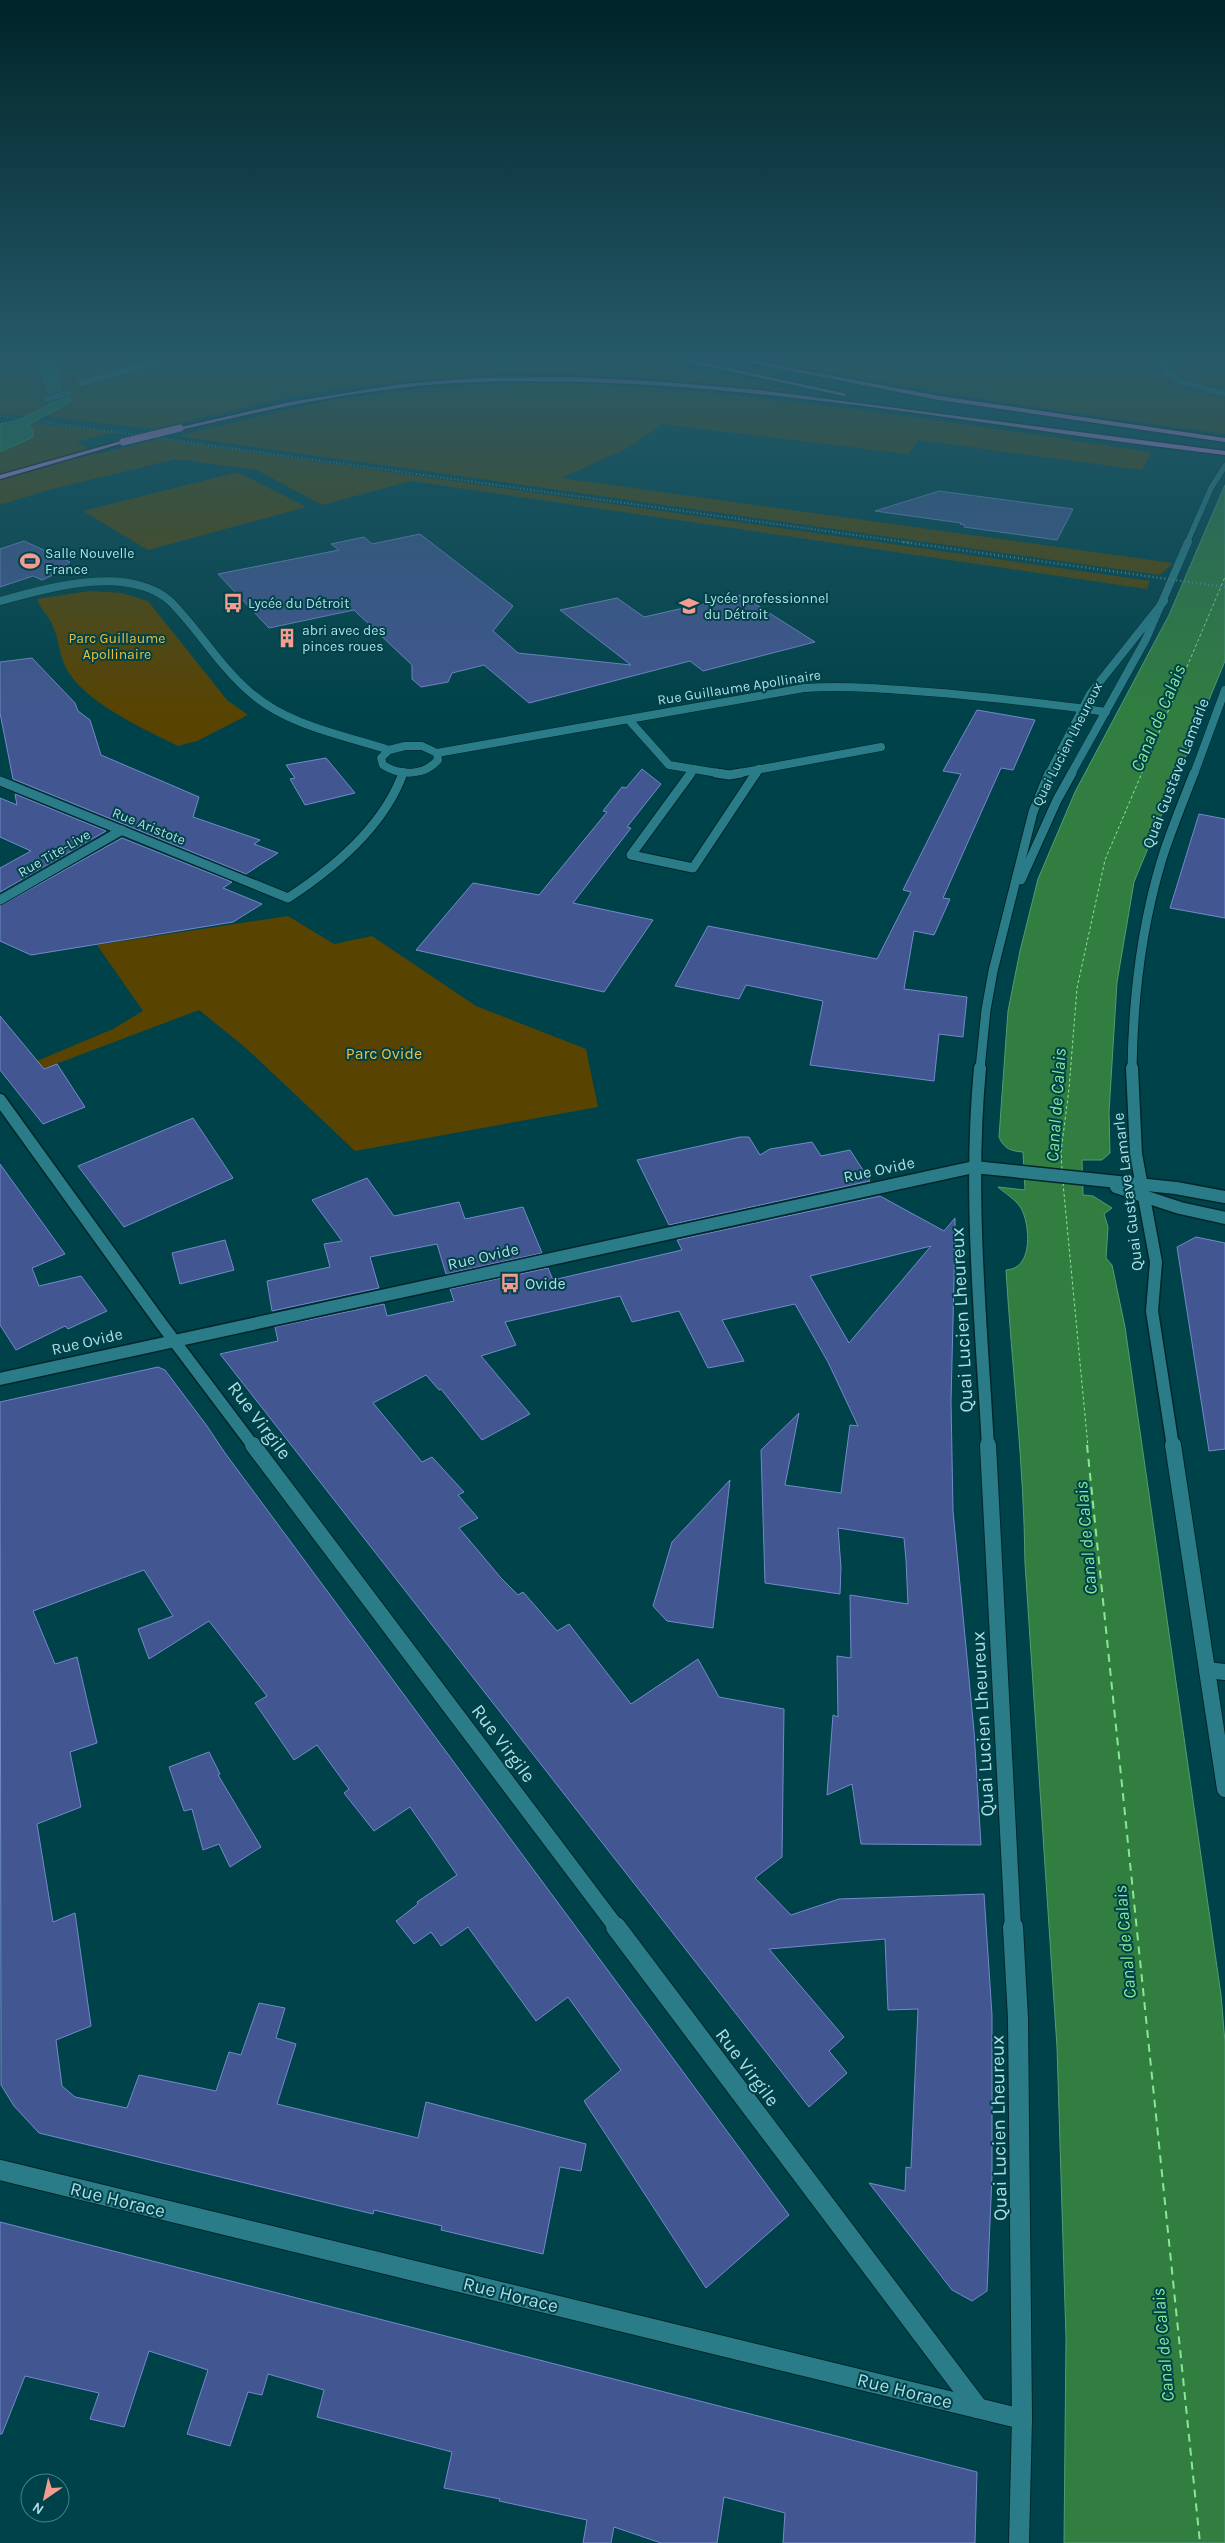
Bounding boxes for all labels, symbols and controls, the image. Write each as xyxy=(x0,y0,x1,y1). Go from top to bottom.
place label: Salle Nouvelle France xyxy=(45,545,134,578)
sports icon: Salle Nouvelle France xyxy=(19,550,41,572)
place label: Lycée professionnel du Détroit xyxy=(704,590,829,623)
bus stop icon: Lycée du Détroit xyxy=(222,592,244,614)
place label: Lycée du Détroit xyxy=(248,595,350,612)
school or university icon: Lycée professionnel du Détroit xyxy=(678,595,700,617)
place label: abri avec des pinces roues xyxy=(302,622,386,655)
building icon: abri avec des pinces roues xyxy=(276,627,298,649)
park label: Parc Guillaume Apollinaire xyxy=(68,630,166,663)
water label: Canal de Calais xyxy=(1126,661,1190,775)
street label: Rue Guillaume Apollinaire xyxy=(656,666,822,709)
street label: Quai Lucien Lheureux xyxy=(1029,679,1106,809)
street label: Quai Gustave Lamarle xyxy=(1138,695,1213,851)
street label: Rue Aristote xyxy=(110,804,188,849)
street label: Rue Tite-Live xyxy=(15,826,94,881)
park label: Parc Ovide xyxy=(346,1044,422,1063)
water label: Canal de Calais xyxy=(1041,1047,1071,1163)
street label: Quai Gustave Lamarle xyxy=(1108,1112,1147,1272)
street label: Rue Ovide xyxy=(842,1153,916,1186)
street label: Quai Lucien Lheureux xyxy=(946,1226,978,1413)
street label: Rue Ovide xyxy=(446,1239,520,1274)
bus stop icon: Ovide xyxy=(499,1272,521,1294)
place label: Ovide xyxy=(525,1274,566,1293)
street label: Rue Ovide xyxy=(50,1324,124,1359)
street label: Rue Virgile xyxy=(223,1377,296,1464)
water label: Canal de Calais xyxy=(1070,1480,1102,1596)
street label: Quai Lucien Lheureux xyxy=(967,1630,999,1817)
street label: Rue Virgile xyxy=(467,1700,540,1787)
water label: Canal de Calais xyxy=(1109,1884,1141,2000)
street label: Rue Virgile xyxy=(711,2024,784,2111)
street label: Quai Lucien Lheureux xyxy=(986,2035,1012,2221)
street label: Rue Horace xyxy=(68,2178,168,2222)
street label: Rue Horace xyxy=(461,2273,561,2317)
water label: Canal de Calais xyxy=(1147,2287,1179,2403)
street label: Rue Horace xyxy=(855,2369,955,2413)
north arrow xyxy=(20,2473,70,2523)
text: N xyxy=(29,2499,47,2518)

